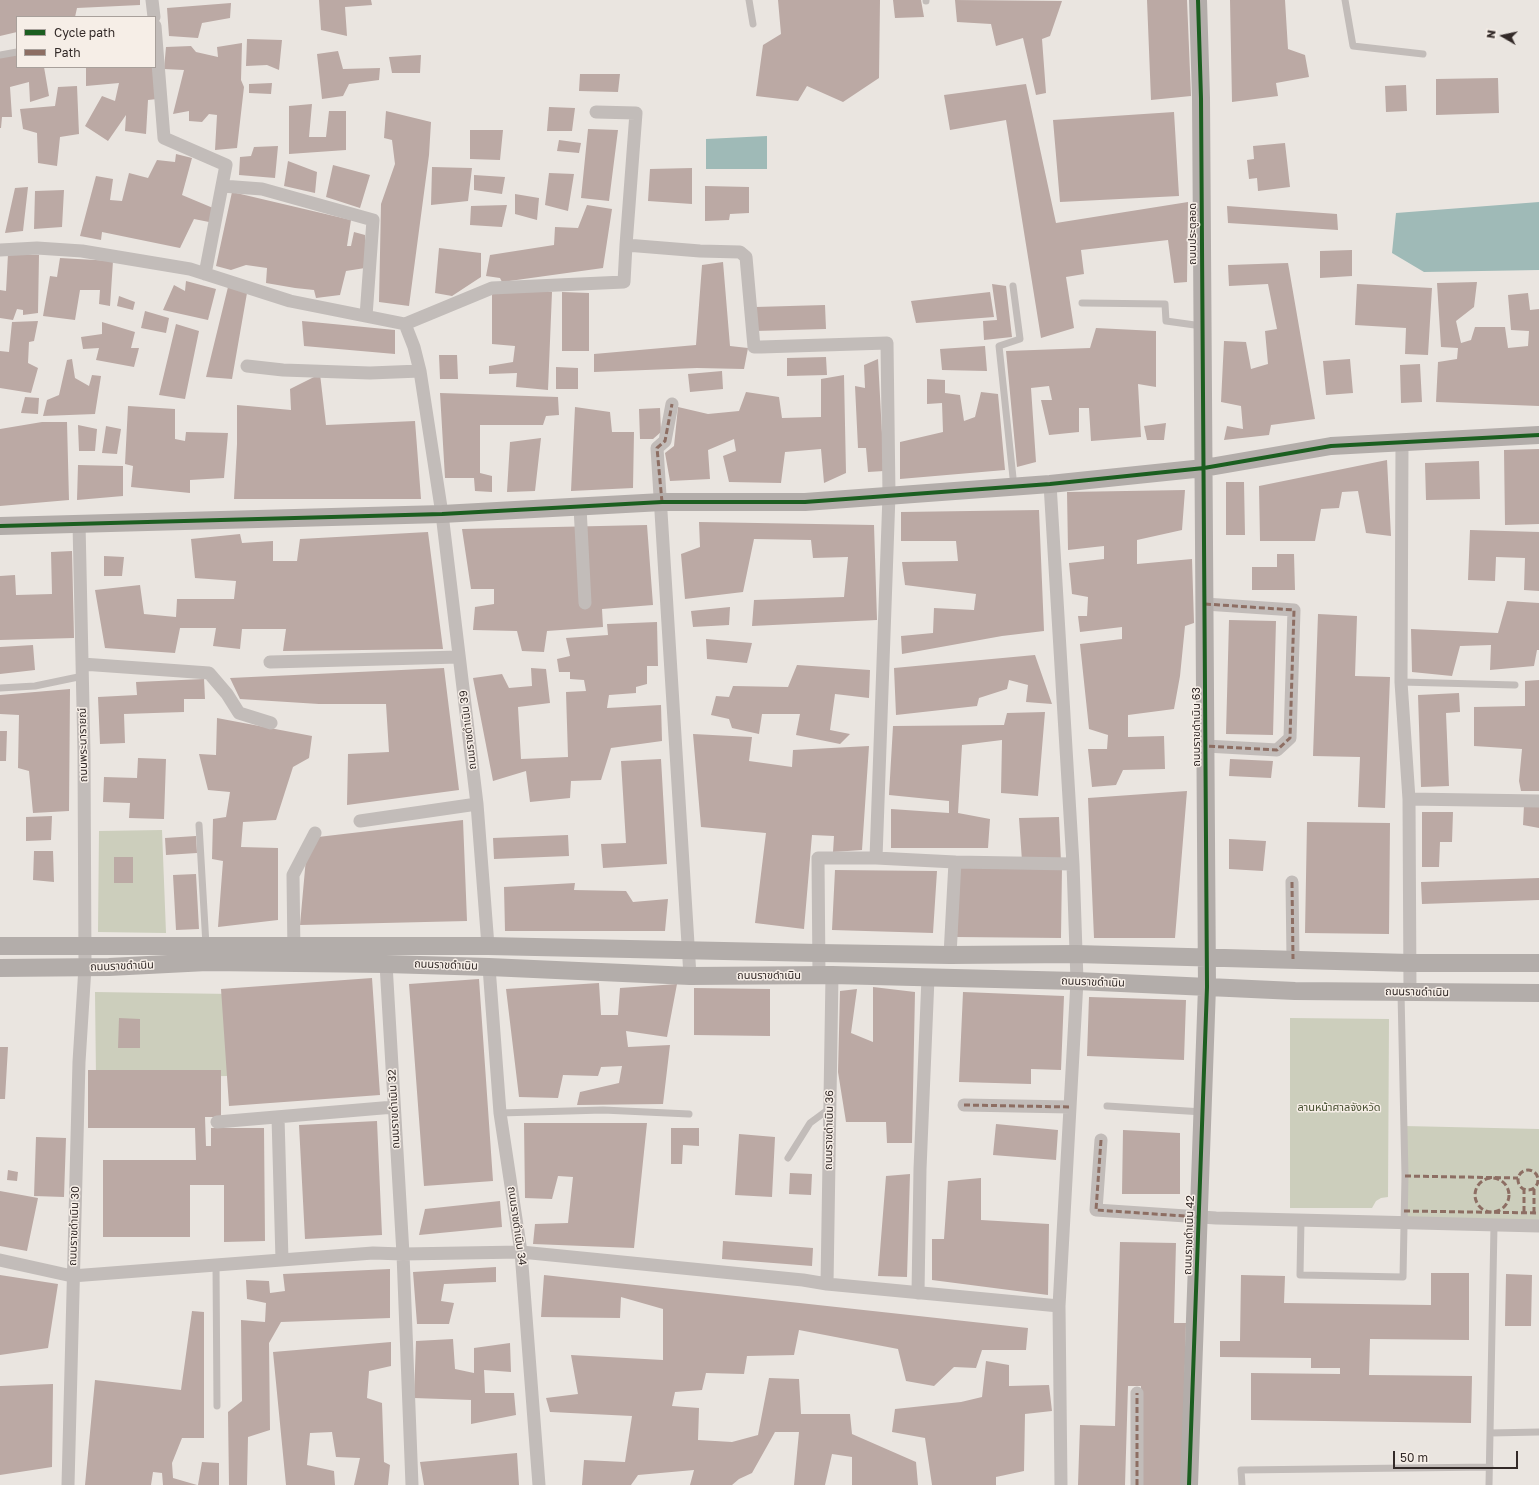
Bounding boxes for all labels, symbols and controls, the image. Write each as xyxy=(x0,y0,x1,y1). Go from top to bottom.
legend xyxy=(16,16,156,68)
north arrow xyxy=(1483,16,1523,56)
text: Cycle path xyxy=(54,25,115,40)
text: N xyxy=(1484,29,1498,39)
text: Path xyxy=(54,45,81,60)
street label: ถนนประตูลอด xyxy=(1186,203,1200,265)
street label: ถนนราขดำเนิน 63 xyxy=(1190,687,1204,767)
street label: ถนนราชดำเนิน 39 xyxy=(457,690,479,770)
street label: ถนนพระนารายณ์ xyxy=(76,708,90,782)
street label: ถนนราขดำเนิน xyxy=(414,957,478,973)
street label: ถนนราขดำเนิน xyxy=(90,958,154,974)
street label: ถนนราขดำเนิน xyxy=(737,969,801,983)
street label: ถนนราขดำเนิน xyxy=(1061,974,1125,990)
street label: ถนนราขดำเนิน xyxy=(1385,985,1449,999)
street label: ถนนราขดำเนิน 32 xyxy=(385,1069,403,1149)
street label: ถนนราขดำเนิน 36 xyxy=(822,1090,836,1170)
park label: ลานหน้าศาลจังหวัด xyxy=(1297,1101,1381,1115)
street label: ถนนราขดำเนิน 30 xyxy=(66,1186,82,1266)
street label: ถนนราชดำเนิน 34 xyxy=(505,1186,529,1266)
street label: ถนนราขดำเนิน 42 xyxy=(1181,1195,1197,1275)
scale bar xyxy=(1395,1443,1520,1469)
text: 50 m xyxy=(1400,1450,1428,1465)

